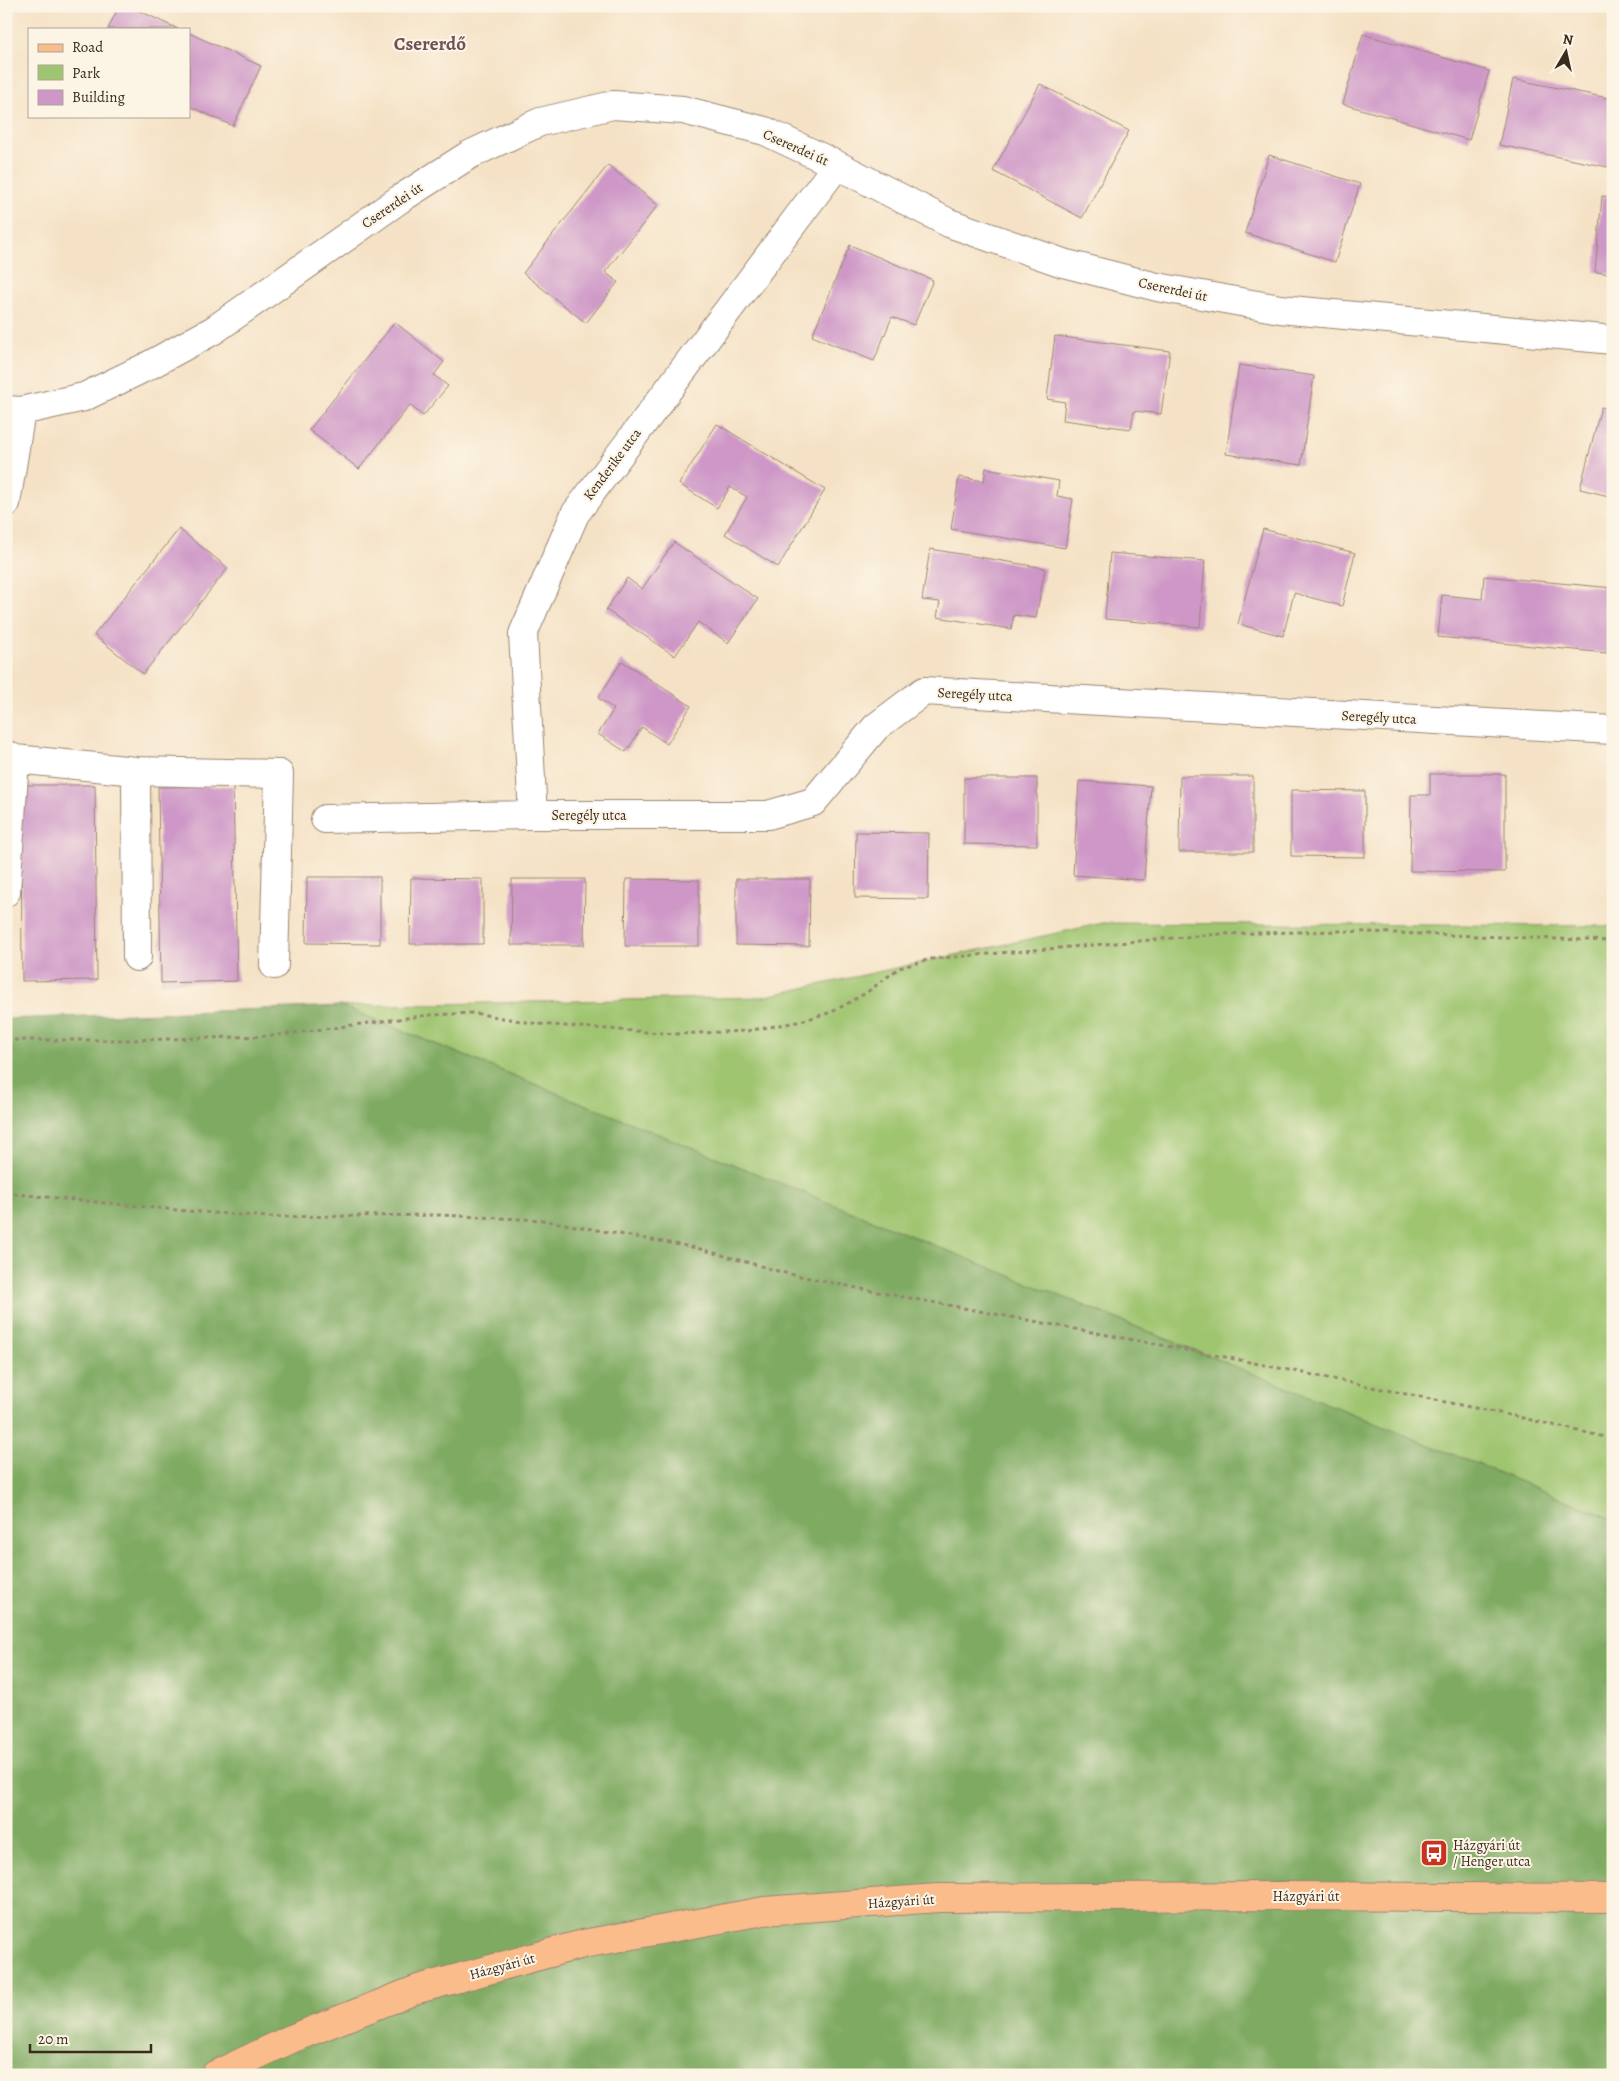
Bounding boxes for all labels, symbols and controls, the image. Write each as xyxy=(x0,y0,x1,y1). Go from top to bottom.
legend xyxy=(28,28,190,118)
north arrow xyxy=(1542,28,1592,78)
text: N xyxy=(1561,29,1574,50)
district label: Csererdő xyxy=(394,31,466,57)
text: Road xyxy=(72,37,104,57)
text: Park xyxy=(72,63,101,83)
text: Building xyxy=(72,87,125,107)
street label: Csererdei út xyxy=(760,125,832,171)
street label: Csererdei út xyxy=(358,178,427,233)
street label: Csererdei út xyxy=(1137,273,1210,306)
street label: Kenderike utca xyxy=(579,424,646,504)
street label: Seregély utca xyxy=(937,683,1013,706)
street label: Seregély utca xyxy=(1341,706,1417,729)
street label: Seregély utca xyxy=(552,806,627,825)
place label: Házgyári út / Henger utca xyxy=(1453,1836,1531,1871)
bus stop icon: Házgyári út / Henger utca xyxy=(1419,1838,1449,1868)
street label: Házgyári út xyxy=(1272,1887,1340,1906)
street label: Házgyári út xyxy=(867,1890,936,1913)
street label: Házgyári út xyxy=(467,1949,537,1984)
scale bar xyxy=(30,2021,151,2053)
text: 20 m xyxy=(38,2029,69,2049)

